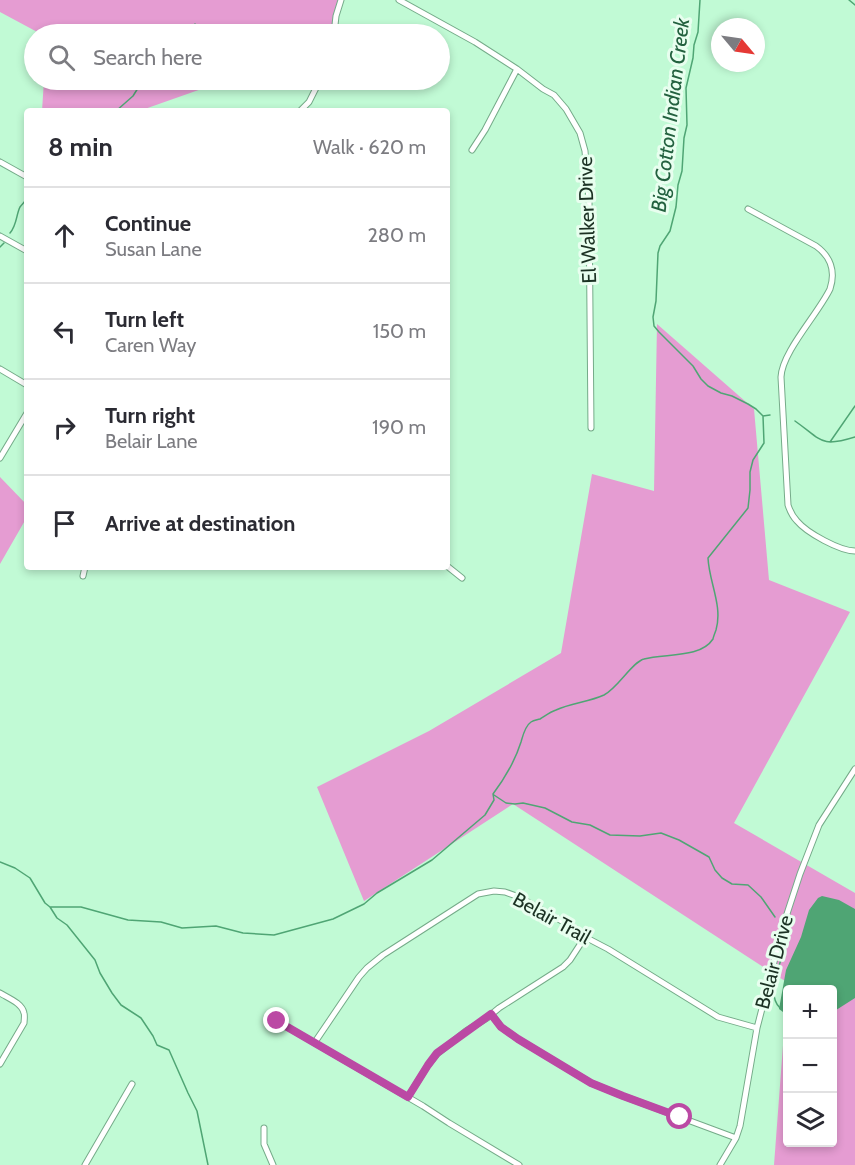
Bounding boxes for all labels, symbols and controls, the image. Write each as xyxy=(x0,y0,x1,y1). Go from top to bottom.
water label: Big Cotton Indian Creek xyxy=(646,16,694,213)
north arrow xyxy=(711,18,765,72)
search box xyxy=(24,24,450,90)
icon: search xyxy=(45,41,78,74)
text: Search here xyxy=(93,44,202,71)
text: 8 min xyxy=(48,131,113,163)
text: Walk · 620 m xyxy=(313,135,426,159)
street label: El Walker Drive xyxy=(573,156,601,284)
text: Continue xyxy=(105,210,191,237)
icon: ahead xyxy=(48,219,81,252)
text: 280 m xyxy=(367,223,426,247)
text: Susan Lane xyxy=(105,237,202,261)
text: Turn left xyxy=(105,306,184,333)
icon: left xyxy=(48,315,81,348)
text: 150 m xyxy=(373,319,426,343)
text: Caren Way xyxy=(105,333,196,357)
text: Turn right xyxy=(105,402,195,429)
icon: right xyxy=(48,411,81,444)
text: 190 m xyxy=(372,415,426,439)
text: Belair Lane xyxy=(105,429,198,453)
icon: arrive xyxy=(48,507,81,540)
text: Arrive at destination xyxy=(105,510,295,537)
street label: Belair Trail xyxy=(509,887,595,949)
street label: Belair Drive xyxy=(750,912,798,1012)
map controls xyxy=(783,985,837,1147)
button: + xyxy=(783,985,837,1039)
route end xyxy=(263,1007,289,1033)
button: − xyxy=(783,1039,837,1093)
button: layers xyxy=(783,1093,837,1147)
route start xyxy=(666,1103,692,1129)

